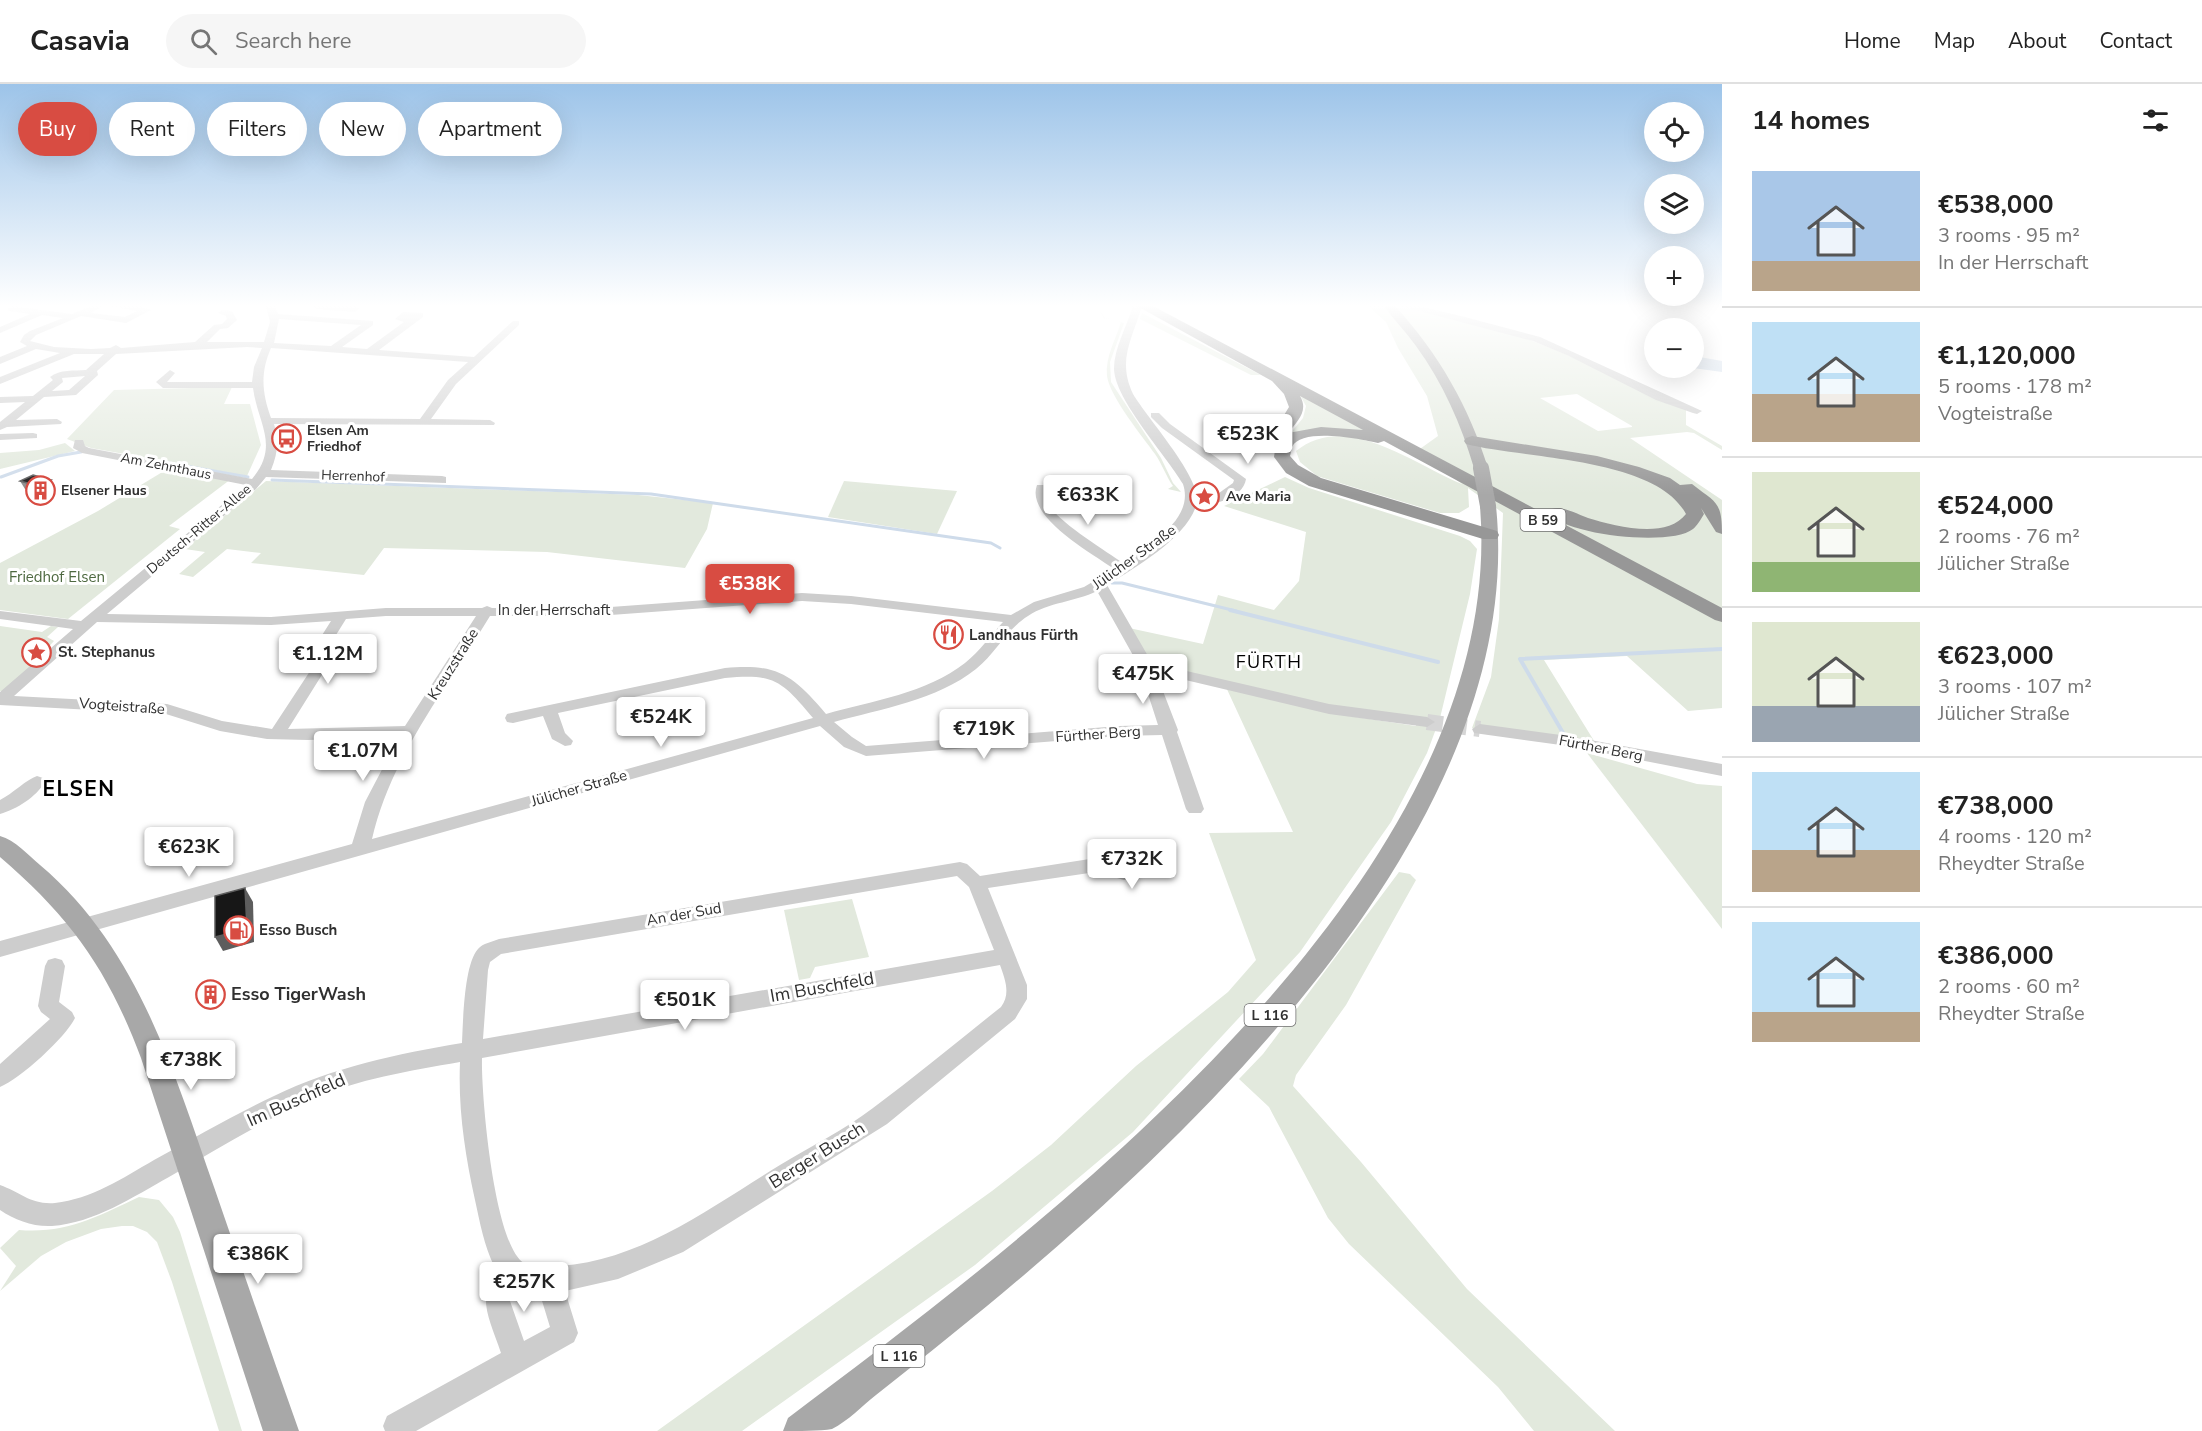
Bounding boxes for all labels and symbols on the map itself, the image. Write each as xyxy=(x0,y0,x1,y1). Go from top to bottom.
pin: €523K xyxy=(1206,414,1290,465)
place label: Elsen Am Friedhof xyxy=(307,421,369,456)
bus stop icon: Elsen Am Friedhof xyxy=(270,422,302,454)
street label: Am Zehnthaus xyxy=(119,448,213,484)
street label: Herrenhof xyxy=(321,465,386,487)
building icon: Elsener Haus xyxy=(24,474,56,506)
pin: €633K xyxy=(1046,475,1130,526)
street label: Deutsch-Ritter-Allee xyxy=(143,480,255,578)
place icon: Ave Maria xyxy=(1189,480,1221,512)
place label: Elsener Haus xyxy=(61,481,147,500)
place label: Ave Maria xyxy=(1226,487,1291,506)
road number: B 59 xyxy=(1520,509,1566,531)
street label: Jülicher Straße xyxy=(1087,520,1180,595)
pin: €538K xyxy=(708,564,792,615)
park label: Friedhof Elsen xyxy=(9,567,105,587)
street label: In der Herrschaft xyxy=(498,600,611,620)
restaurant icon: Landhaus Fürth xyxy=(932,619,964,651)
street label: Kreuzstraße xyxy=(423,624,483,704)
place label: Landhaus Fürth xyxy=(969,625,1078,645)
pin: €1.12M xyxy=(279,634,377,685)
place icon: St. Stephanus xyxy=(21,636,53,668)
place label: St. Stephanus xyxy=(58,642,155,662)
district label: FÜRTH xyxy=(1236,650,1302,674)
pin: €475K xyxy=(1101,654,1185,705)
street label: Vogteistraße xyxy=(77,693,166,719)
pin: €524K xyxy=(619,697,703,748)
pin: €719K xyxy=(942,709,1026,760)
street label: Fürther Berg xyxy=(1055,721,1141,747)
street label: Fürther Berg xyxy=(1557,730,1645,766)
pin: €1.07M xyxy=(314,731,412,782)
street label: Jülicher Straße xyxy=(528,765,629,812)
district label: ELSEN xyxy=(42,775,116,803)
pin: €623K xyxy=(147,827,231,878)
pin: €732K xyxy=(1090,839,1174,890)
street label: An der Sud xyxy=(645,898,723,930)
fuel station icon: Esso Busch xyxy=(222,914,254,946)
place label: Esso Busch xyxy=(259,920,337,940)
street label: Im Buschfeld xyxy=(768,966,876,1008)
building icon: Esso TigerWash xyxy=(194,978,226,1010)
pin: €501K xyxy=(643,980,727,1031)
place label: Esso TigerWash xyxy=(231,982,366,1006)
road number: L 116 xyxy=(1244,1004,1296,1026)
pin: €738K xyxy=(149,1040,233,1091)
street label: Im Buschfeld xyxy=(243,1068,349,1132)
street label: Berger Busch xyxy=(765,1116,869,1194)
pin: €386K xyxy=(216,1234,300,1285)
pin: €257K xyxy=(482,1262,566,1313)
road number: L 116 xyxy=(874,1345,924,1367)

